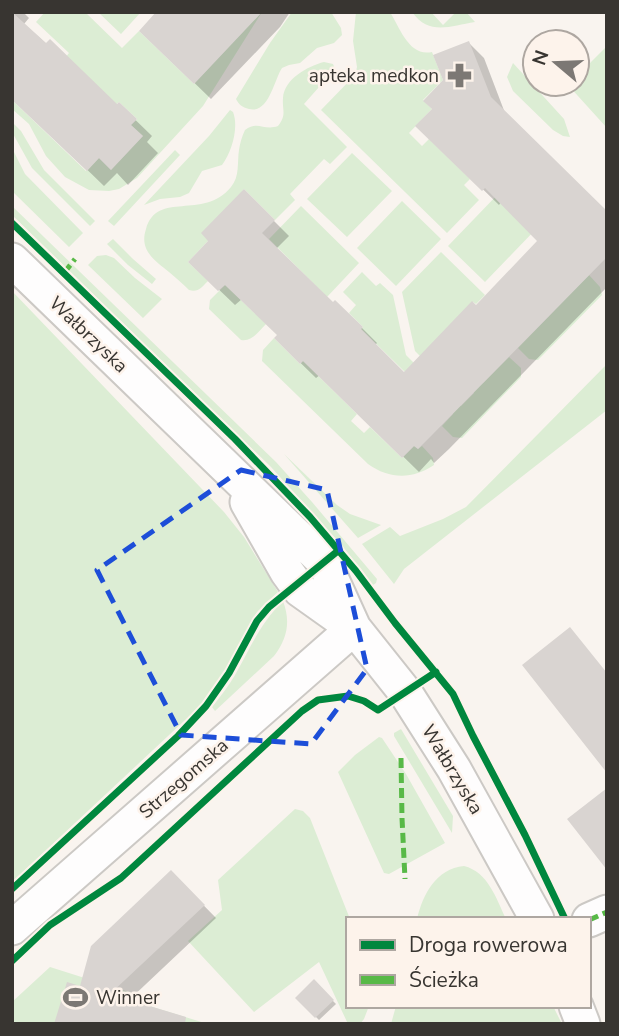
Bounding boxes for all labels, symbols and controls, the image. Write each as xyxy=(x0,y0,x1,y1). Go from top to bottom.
north arrow xyxy=(521,28,591,98)
text: N xyxy=(526,47,555,69)
pharmacy icon: apteka medkon xyxy=(445,61,473,89)
place label: apteka medkon xyxy=(309,63,439,89)
street label: Wałbrzyska xyxy=(43,291,133,379)
street label: Wałbrzyska xyxy=(415,720,489,819)
street label: Strzegomska xyxy=(133,733,234,825)
legend xyxy=(346,917,591,1008)
text: Droga rowerowa xyxy=(409,931,568,959)
text: Ścieżka xyxy=(409,966,479,994)
sports icon: Winner xyxy=(62,983,90,1011)
place label: Winner xyxy=(96,985,160,1011)

